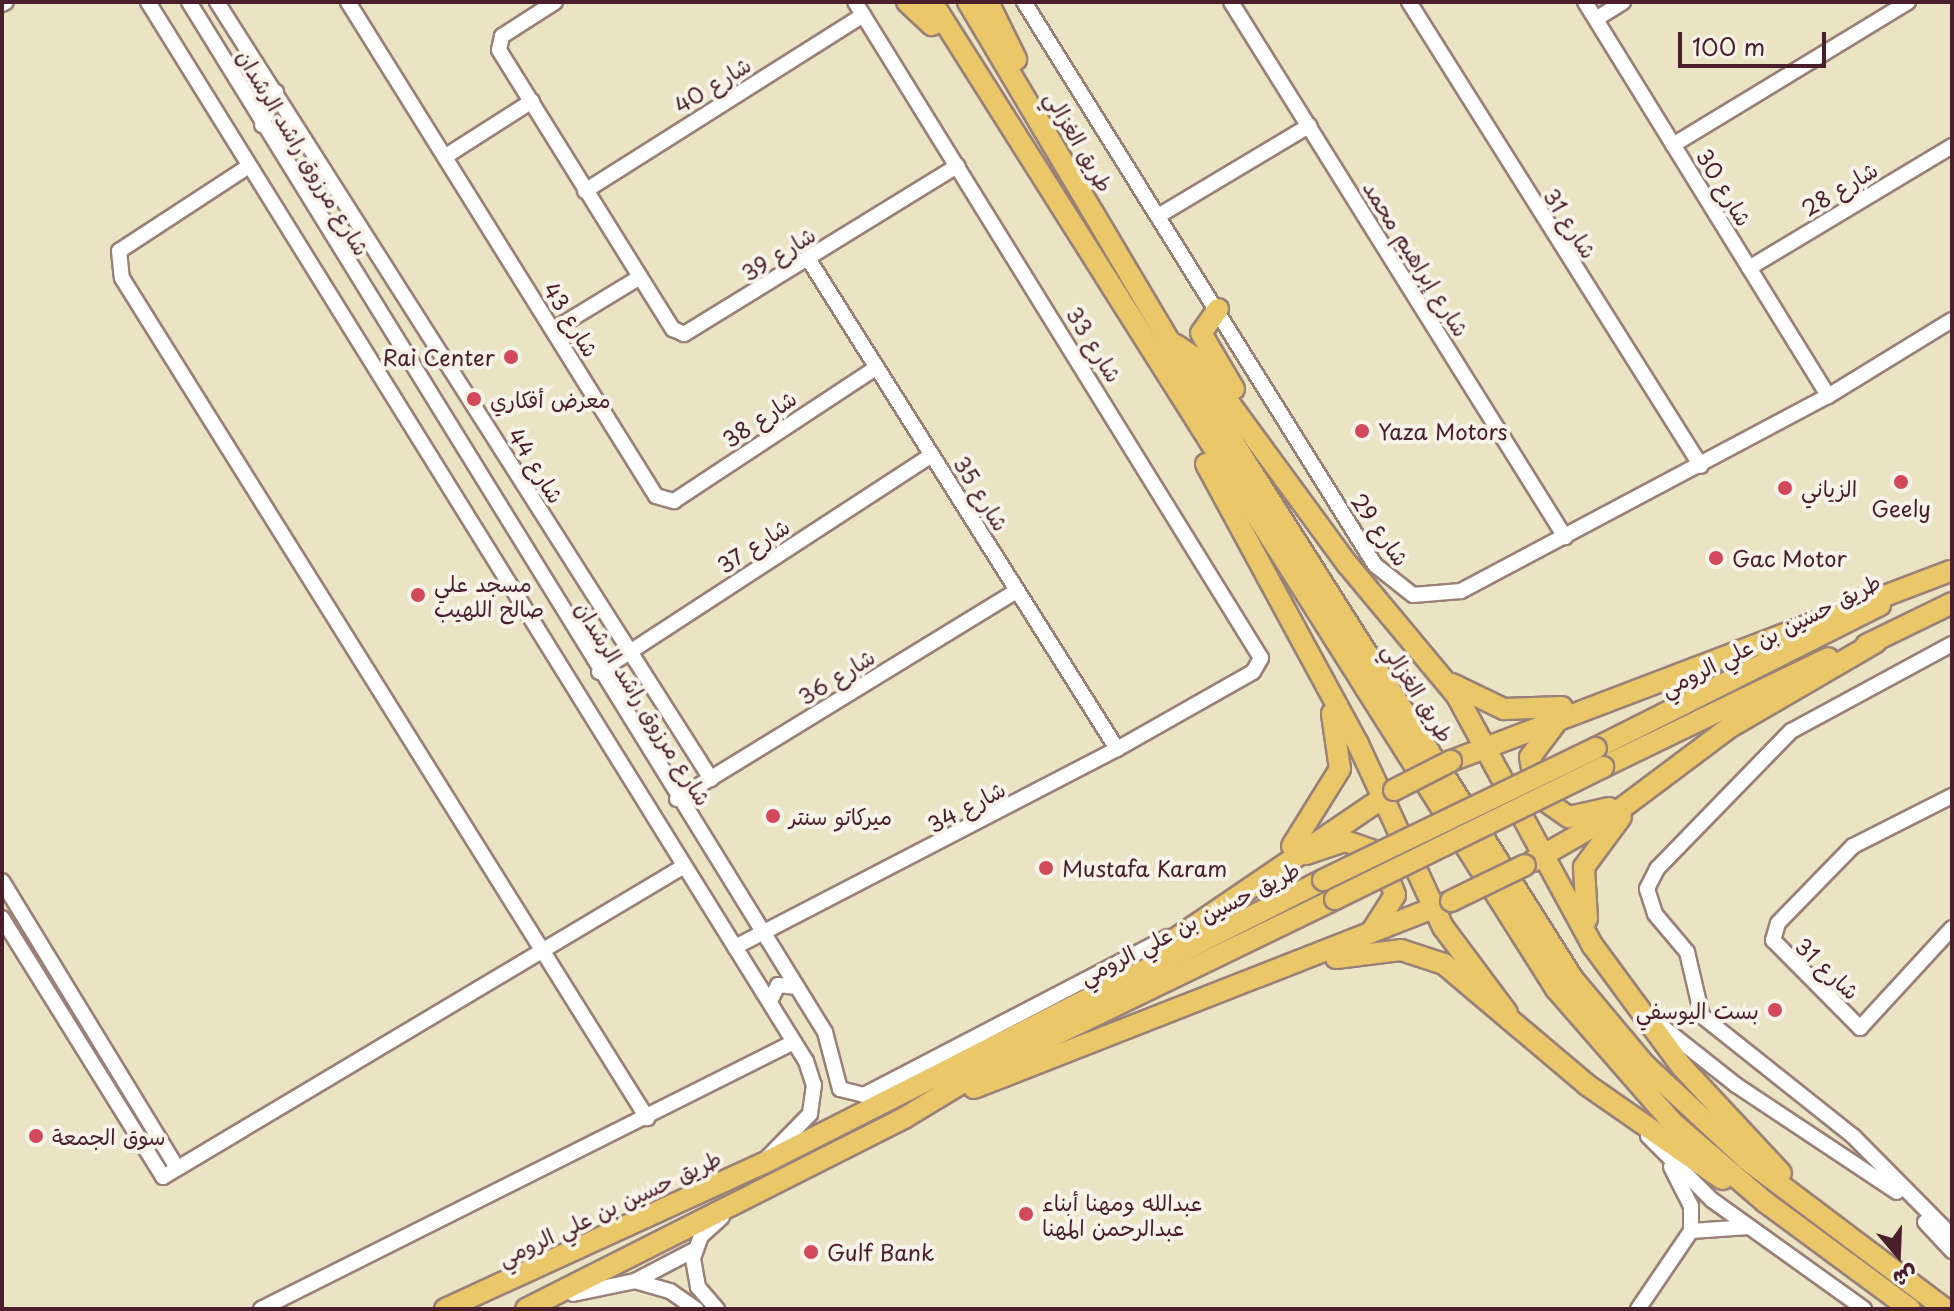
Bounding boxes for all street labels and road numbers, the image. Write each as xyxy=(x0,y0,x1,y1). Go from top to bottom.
street label: شارع مرزوق راشد الرشدان xyxy=(232,44,376,260)
street label: شارع 40 xyxy=(669,50,755,118)
street label: طريق الغزالي xyxy=(1040,86,1120,196)
street label: شارع 30 xyxy=(1692,144,1758,230)
street label: شارع 28 xyxy=(1796,155,1882,221)
street label: شارع إبراهيم محمد xyxy=(1358,175,1476,341)
street label: شارع 31 xyxy=(1539,183,1603,263)
street label: شارع 39 xyxy=(736,220,820,286)
street label: شارع 43 xyxy=(539,277,605,361)
street label: شارع 33 xyxy=(1062,302,1128,386)
street label: شارع 38 xyxy=(717,384,801,452)
street label: شارع 44 xyxy=(504,422,570,508)
street label: شارع 35 xyxy=(949,451,1015,535)
street label: شارع 29 xyxy=(1346,488,1416,570)
street label: شارع 37 xyxy=(712,512,794,578)
street label: طريق حسين بن علي الرومي xyxy=(1656,567,1884,701)
street label: شارع مرزوق راشد الرشدان xyxy=(570,596,718,810)
street label: طريق الغزالي xyxy=(1378,637,1460,747)
street label: شارع 36 xyxy=(793,642,879,710)
street label: شارع 34 xyxy=(923,775,1009,837)
street label: طريق حسين بن علي الرومي xyxy=(1075,855,1303,989)
street label: شارع 31 xyxy=(1791,932,1865,1004)
street label: طريق حسين بن علي الرومي xyxy=(493,1144,725,1270)

